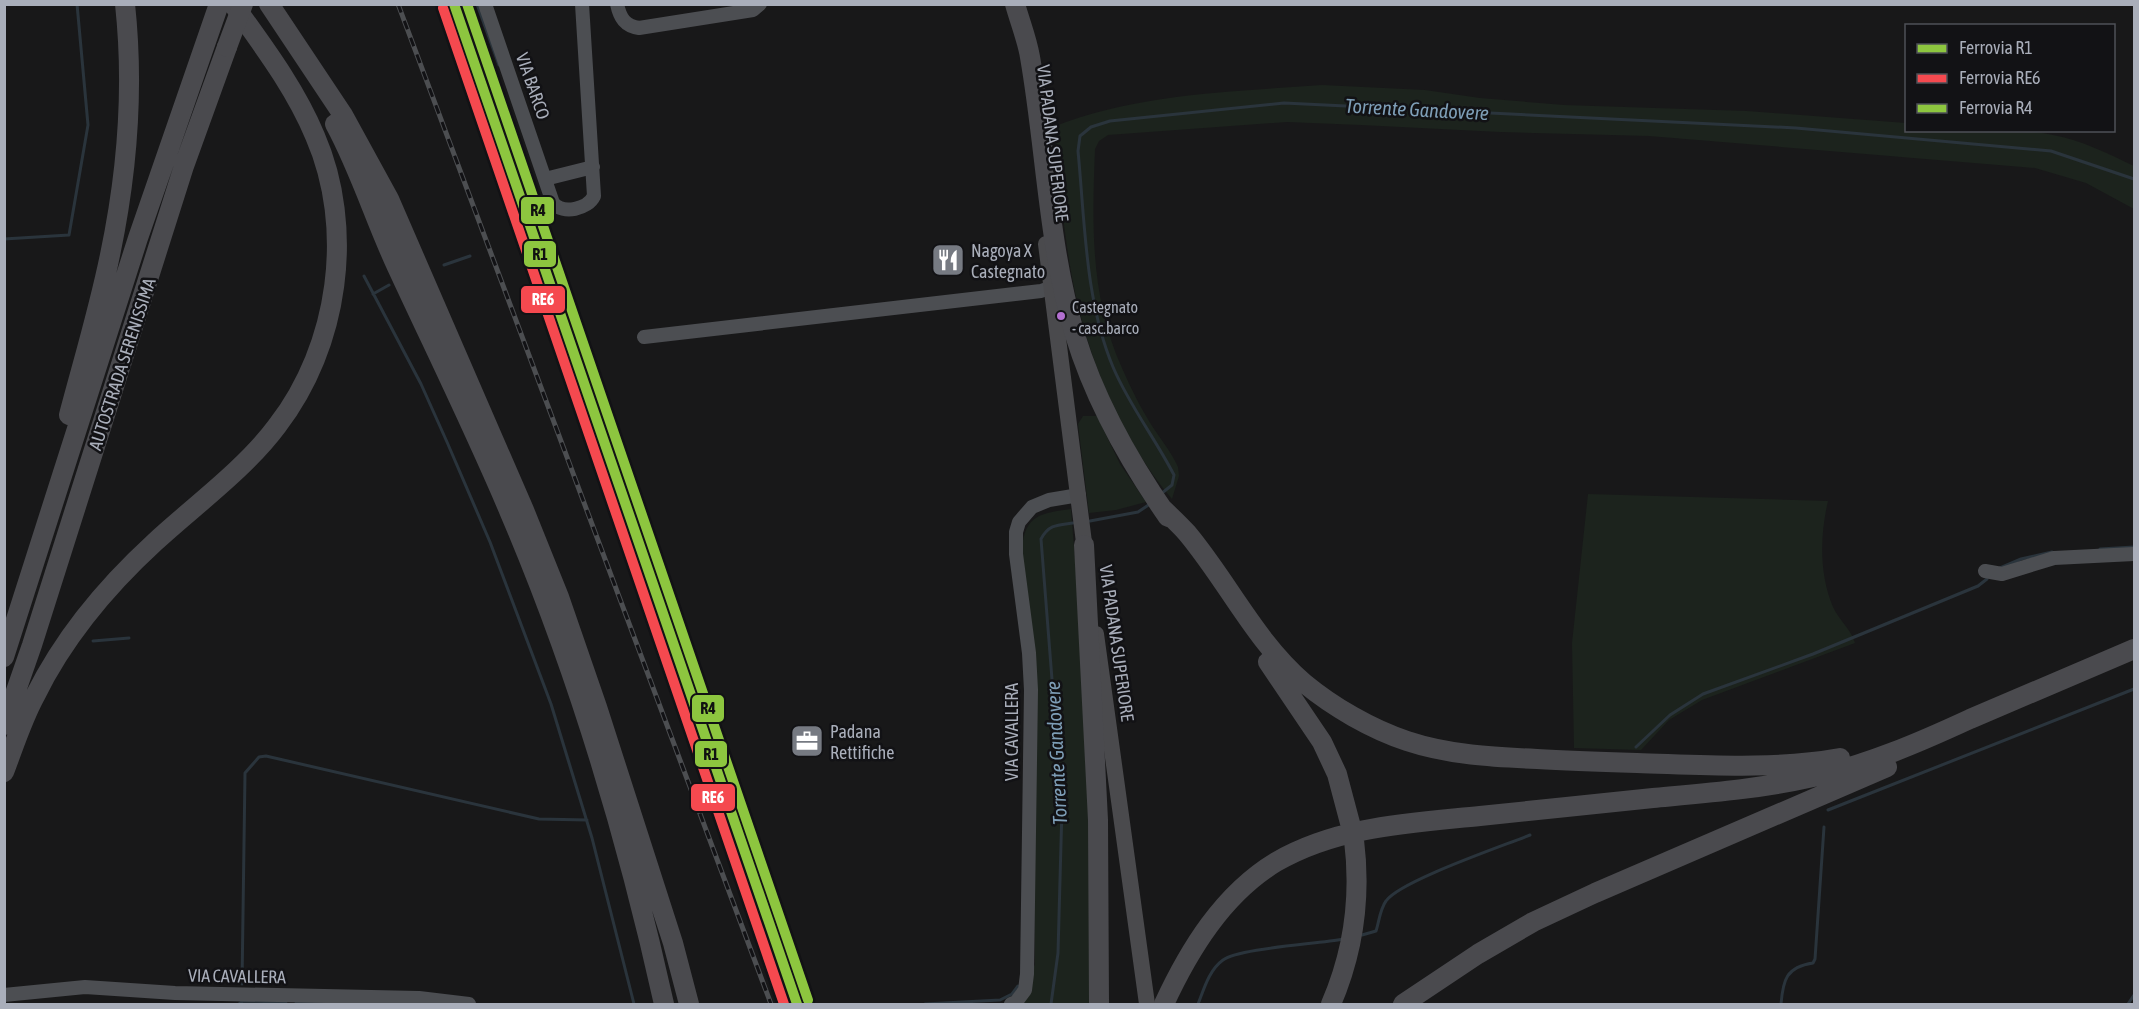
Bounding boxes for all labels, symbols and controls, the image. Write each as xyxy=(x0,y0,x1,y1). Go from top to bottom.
legend xyxy=(1905,24,2115,132)
text: Ferrovia R1 xyxy=(1959,37,2033,58)
street label: VIA BARCO xyxy=(512,50,554,122)
street label: VIA PADANA SUPERIORE xyxy=(1033,63,1073,223)
text: Ferrovia RE6 xyxy=(1959,67,2041,88)
water label: Torrente Gandovere xyxy=(1344,94,1490,124)
text: Ferrovia R4 xyxy=(1959,97,2033,118)
line badge: R4 xyxy=(520,196,555,225)
text: R4 xyxy=(530,201,546,219)
line badge: R1 xyxy=(523,240,557,268)
place label: Nagoya X Castegnato xyxy=(971,240,1045,282)
restaurant icon: Nagoya X Castegnato xyxy=(930,242,966,278)
text: R1 xyxy=(532,245,548,263)
street label: AUTOSTRADA SERENISSIMA xyxy=(84,275,160,453)
line badge: RE6 xyxy=(520,285,566,314)
text: RE6 xyxy=(532,290,555,308)
place label: Castegnato - casc.barco xyxy=(1072,298,1139,337)
marker: Castegnato - casc.barco xyxy=(1055,310,1067,322)
street label: VIA PADANA SUPERIORE xyxy=(1096,563,1138,723)
water label: Torrente Gandovere xyxy=(1041,680,1071,826)
street label: VIA CAVALLERA xyxy=(1001,683,1022,781)
line badge: R4 xyxy=(691,694,725,723)
text: R4 xyxy=(700,699,716,717)
place label: Padana Rettifiche xyxy=(830,721,894,763)
office icon: Padana Rettifiche xyxy=(789,723,825,759)
line badge: R1 xyxy=(694,740,728,768)
text: R1 xyxy=(703,745,719,763)
line badge: RE6 xyxy=(690,783,736,812)
text: RE6 xyxy=(702,788,725,806)
street label: VIA CAVALLERA xyxy=(188,965,286,987)

